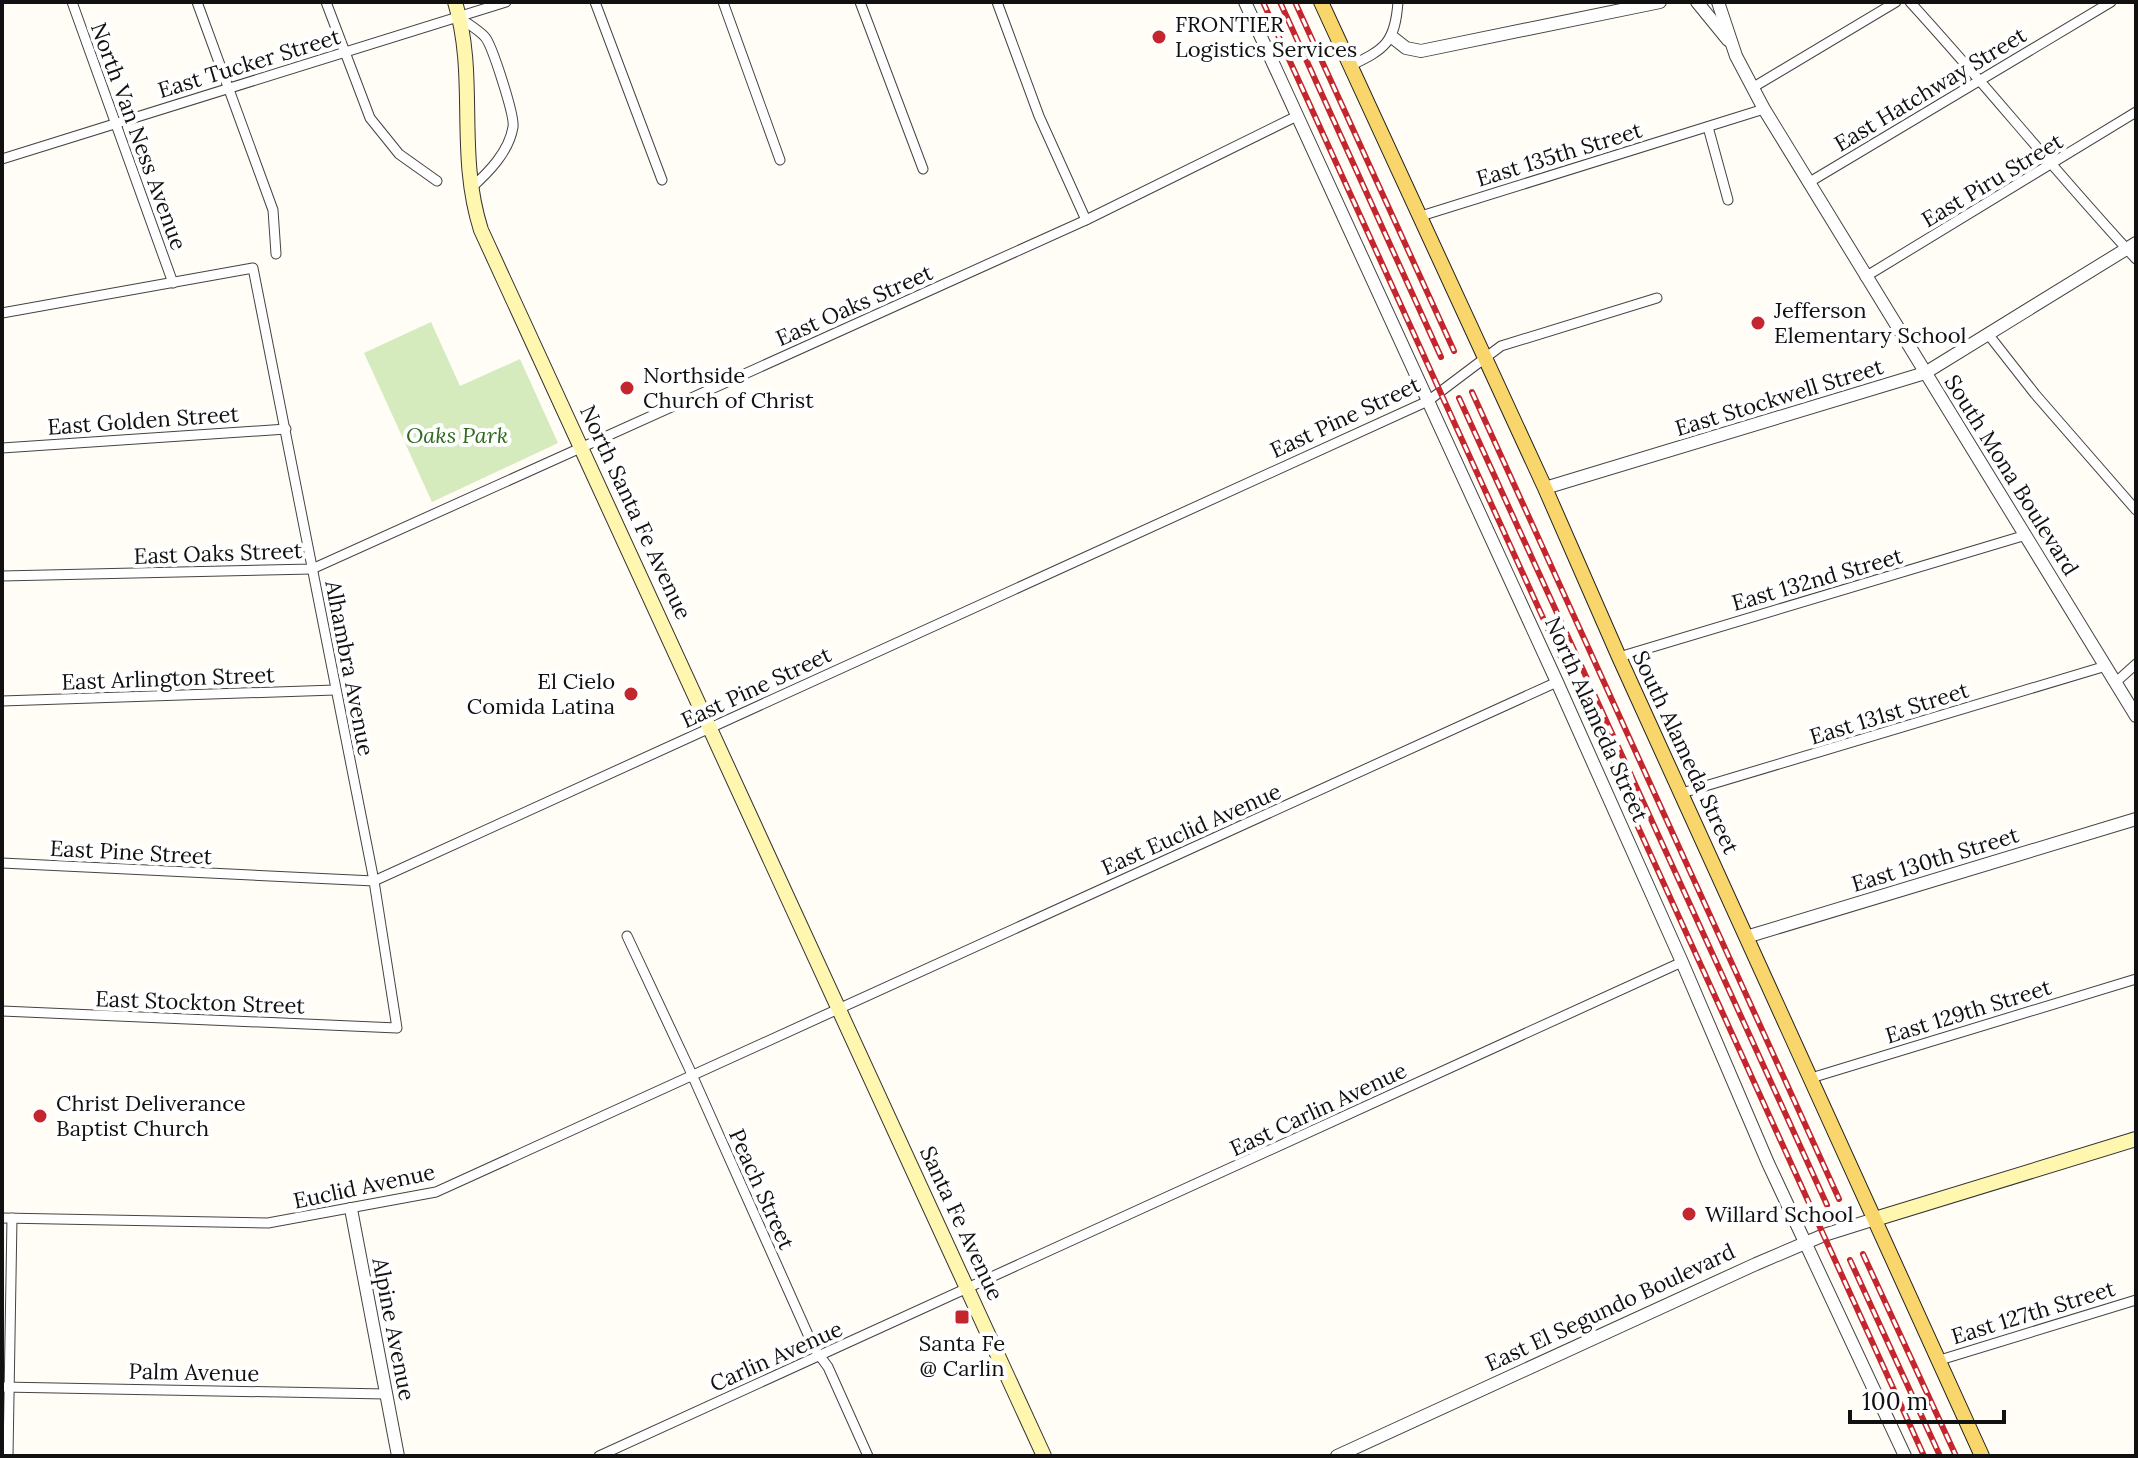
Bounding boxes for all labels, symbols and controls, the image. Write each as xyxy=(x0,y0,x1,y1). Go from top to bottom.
place label: FRONTIER Logistics Services xyxy=(1175,10,1357,63)
street label: North Van Ness Avenue xyxy=(85,18,193,254)
street label: East Hatchway Street xyxy=(1829,20,2032,157)
street label: East Tucker Street xyxy=(154,22,344,104)
marker: FRONTIER Logistics Services xyxy=(1150,28,1168,46)
street label: East 135th Street xyxy=(1473,115,1646,192)
street label: East Piru Street xyxy=(1916,127,2068,233)
street label: East Oaks Street xyxy=(771,258,937,352)
place label: Jefferson Elementary School xyxy=(1773,296,1967,349)
marker: Jefferson Elementary School xyxy=(1749,314,1767,332)
street label: East Stockwell Street xyxy=(1672,352,1887,442)
place label: Northside Church of Christ xyxy=(643,361,814,414)
street label: South Mona Boulevard xyxy=(1939,369,2085,581)
street label: East Pine Street xyxy=(1265,370,1425,464)
marker: Northside Church of Christ xyxy=(618,379,636,397)
street label: East Golden Street xyxy=(46,399,240,441)
street label: North Santa Fe Avenue xyxy=(574,400,698,624)
park label: Oaks Park xyxy=(406,421,508,449)
street label: East Oaks Street xyxy=(133,536,303,570)
street label: East 132nd Street xyxy=(1728,541,1906,617)
street label: Alhambra Avenue xyxy=(319,577,381,758)
street label: North Alameda Street xyxy=(1539,612,1655,826)
street label: East Pine Street xyxy=(676,640,836,734)
street label: South Alameda Street xyxy=(1627,646,1746,859)
street label: East Arlington Street xyxy=(61,660,276,696)
place label: El Cielo Comida Latina xyxy=(467,667,615,720)
street label: East 131st Street xyxy=(1806,675,1972,750)
marker: El Cielo Comida Latina xyxy=(622,685,640,703)
street label: East Euclid Avenue xyxy=(1097,777,1285,881)
street label: East 130th Street xyxy=(1848,820,2022,898)
street label: East Pine Street xyxy=(49,834,213,870)
street label: East 129th Street xyxy=(1882,972,2055,1050)
street label: East Stockton Street xyxy=(95,984,306,1020)
street label: East Carlin Avenue xyxy=(1225,1056,1411,1162)
place label: Christ Deliverance Baptist Church xyxy=(56,1089,246,1142)
marker: Christ Deliverance Baptist Church xyxy=(31,1107,49,1125)
street label: Peach Street xyxy=(723,1124,801,1254)
street label: Santa Fe Avenue xyxy=(914,1142,1010,1305)
street label: Euclid Avenue xyxy=(291,1157,437,1215)
place label: Willard School xyxy=(1705,1200,1853,1228)
marker: Willard School xyxy=(1680,1205,1698,1223)
street label: East El Segundo Boulevard xyxy=(1481,1237,1739,1377)
street label: Alpine Avenue xyxy=(366,1254,422,1403)
street label: East 127th Street xyxy=(1948,1274,2119,1350)
marker: Santa Fe @ Carlin xyxy=(953,1308,971,1326)
street label: Carlin Avenue xyxy=(705,1314,847,1398)
place label: Santa Fe @ Carlin xyxy=(919,1329,1005,1382)
street label: Palm Avenue xyxy=(128,1357,260,1387)
scale bar xyxy=(1850,1374,2004,1424)
text: 100 m xyxy=(1862,1386,1928,1417)

